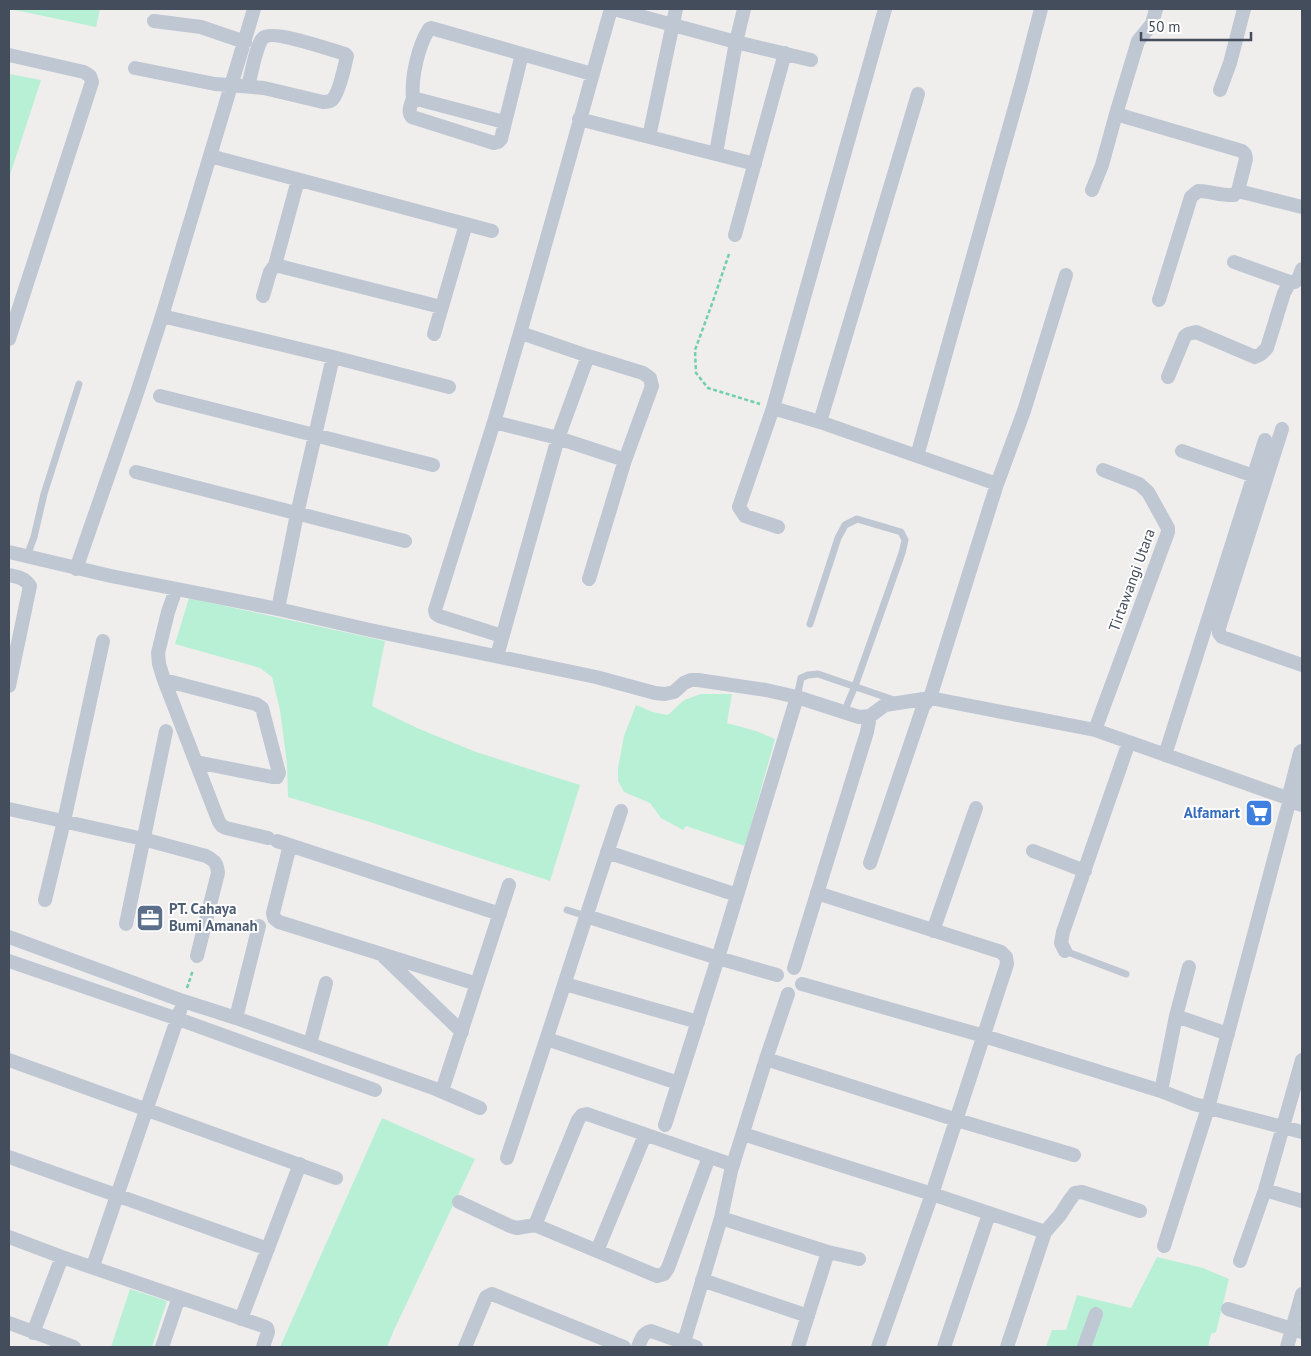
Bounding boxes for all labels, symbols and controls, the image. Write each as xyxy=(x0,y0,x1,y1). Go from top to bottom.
scale bar xyxy=(1141,10,1251,42)
text: 50 m xyxy=(1148,17,1181,36)
street label: Tirtawangi Utara xyxy=(1104,526,1159,634)
supermarket icon: Alfamart xyxy=(1244,798,1274,828)
place label: Alfamart xyxy=(1184,803,1241,822)
place label: PT. Cahaya Bumi Amanah xyxy=(169,899,258,935)
office icon: PT. Cahaya Bumi Amanah xyxy=(135,903,165,933)

